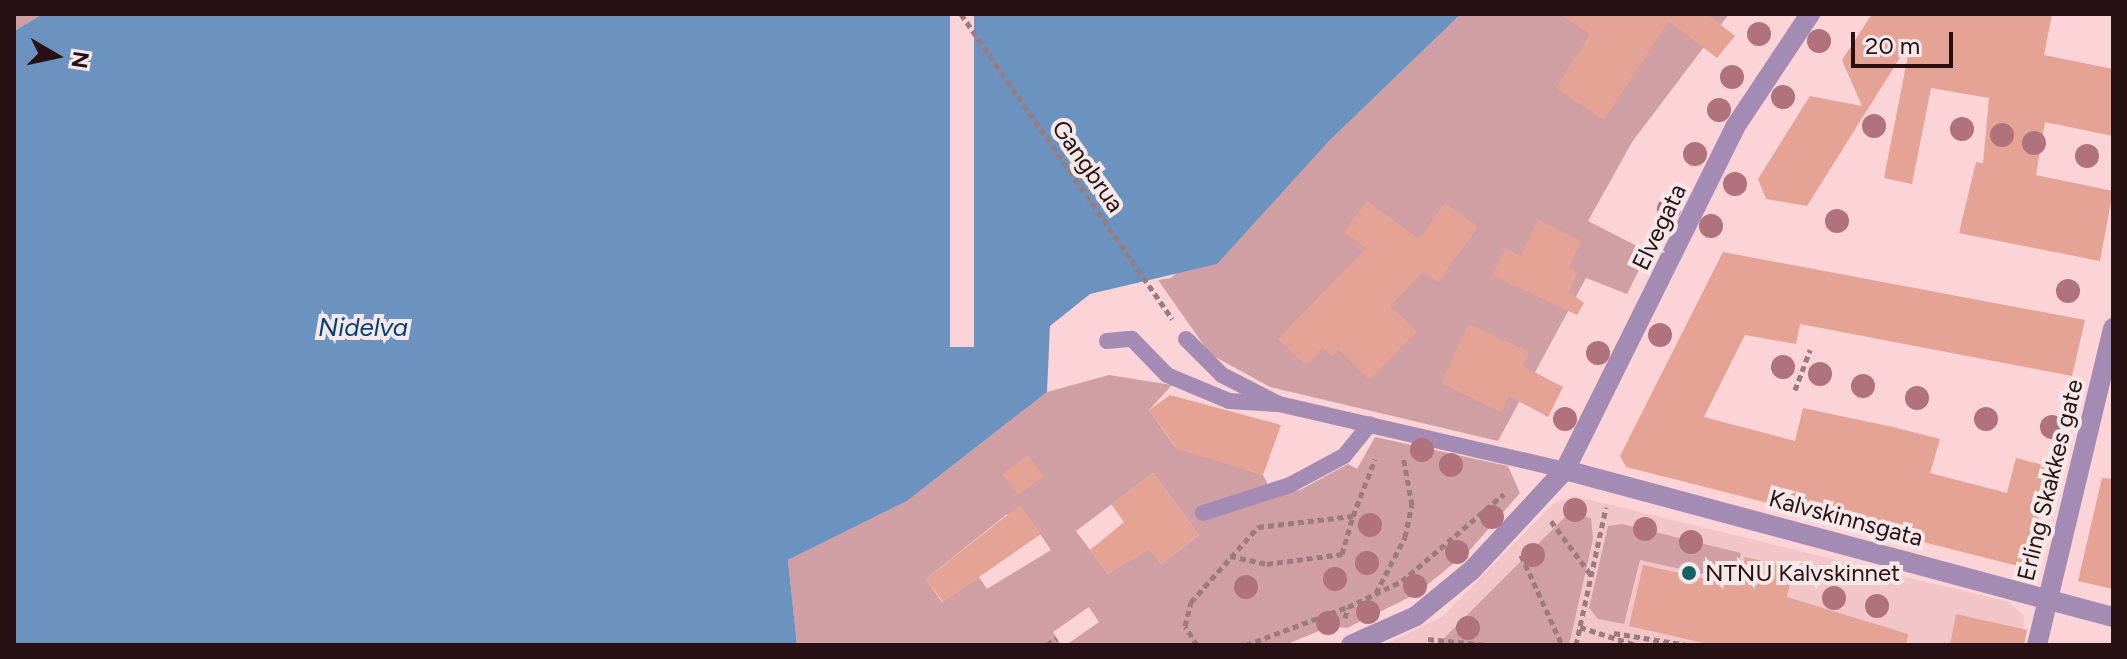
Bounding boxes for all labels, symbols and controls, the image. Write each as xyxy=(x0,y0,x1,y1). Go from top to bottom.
north arrow xyxy=(16,16,96,96)
scale bar xyxy=(1855,16,1957,66)
text: 20 m xyxy=(1865,31,1920,60)
text: N xyxy=(66,49,95,70)
street label: Gangbrua xyxy=(1046,114,1130,218)
street label: Elvegata xyxy=(1626,179,1692,275)
water label: Nidelva xyxy=(318,312,408,344)
street label: Erling Skakkes gate xyxy=(2011,376,2089,584)
street label: Kalvskinnsgata xyxy=(1766,484,1926,552)
place label: NTNU Kalvskinnet xyxy=(1705,559,1900,587)
marker: NTNU Kalvskinnet xyxy=(1680,564,1698,582)

